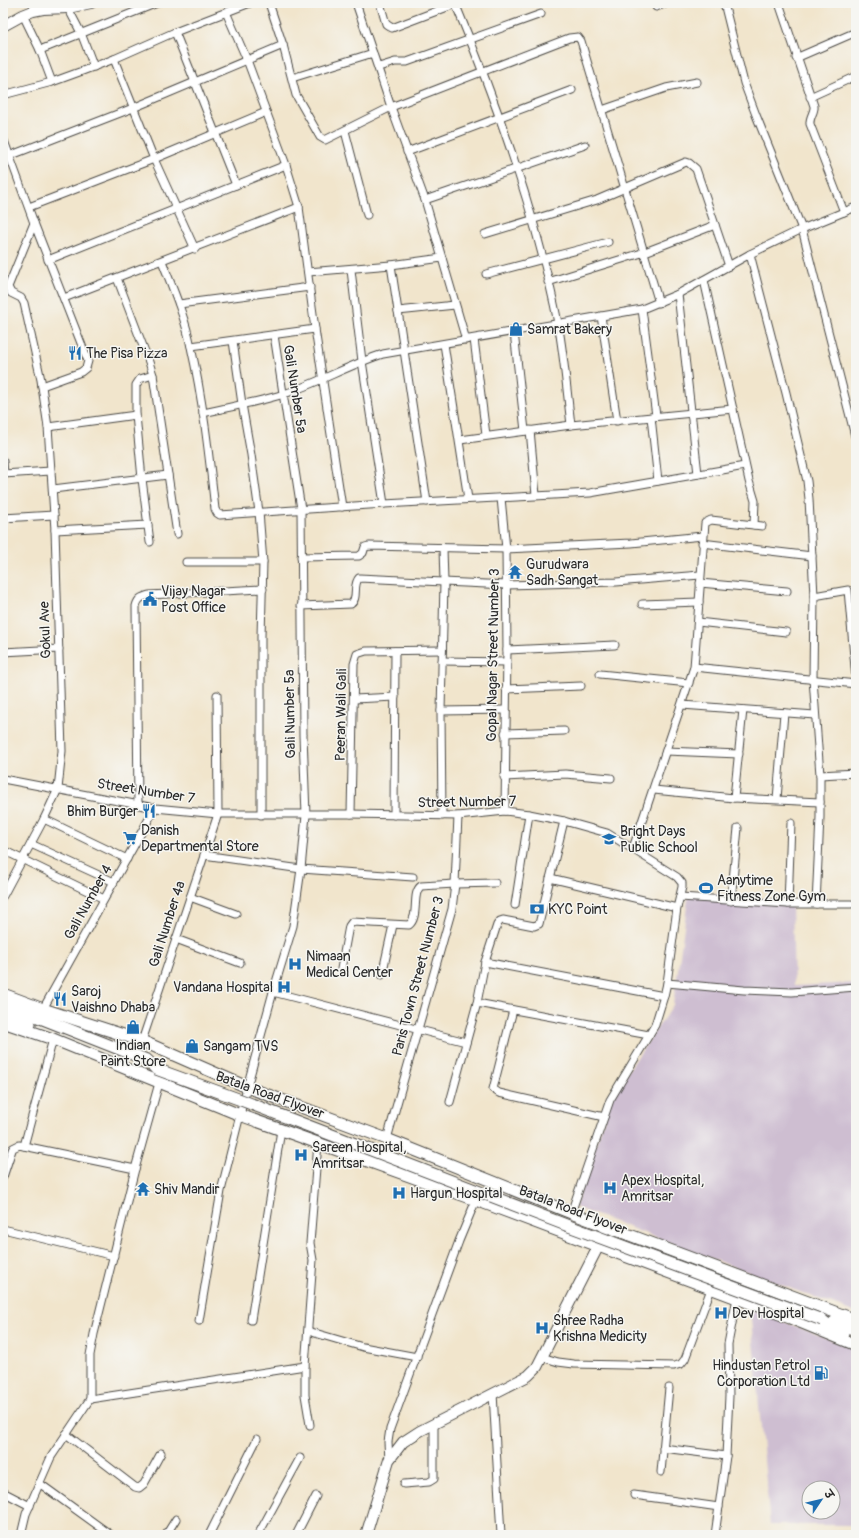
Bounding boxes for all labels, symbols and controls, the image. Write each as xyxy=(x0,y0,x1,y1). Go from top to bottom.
shop icon: Samrat Bakery xyxy=(508,321,524,337)
place label: Samrat Bakery xyxy=(527,321,612,338)
street label: Gali Number 5a xyxy=(280,344,310,434)
restaurant icon: The Pisa Pizza xyxy=(67,345,83,361)
place label: The Pisa Pizza xyxy=(86,345,168,362)
place label: Gurudwara Sadh Sangat xyxy=(526,556,598,589)
temple icon: Gurudwara Sadh Sangat xyxy=(507,564,523,580)
street label: Gopal Nagar Street Number 3 xyxy=(483,568,503,742)
place label: Vijay Nagar Post Office xyxy=(161,583,226,616)
public building icon: Vijay Nagar Post Office xyxy=(142,591,158,607)
street label: Gokul Ave xyxy=(35,601,54,659)
street label: Peeran Wali Gali xyxy=(332,668,350,761)
street label: Gali Number 5a xyxy=(281,669,299,759)
street label: Street Number 7 xyxy=(96,775,197,807)
street label: Street Number 7 xyxy=(417,793,517,811)
place label: Bhim Burger xyxy=(67,803,138,820)
restaurant icon: Bhim Burger xyxy=(141,803,157,819)
place label: Danish Departmental Store xyxy=(141,822,259,855)
place label: Bright Days Public School xyxy=(620,823,698,856)
supermarket icon: Danish Departmental Store xyxy=(122,830,138,846)
school or university icon: Bright Days Public School xyxy=(601,831,617,847)
street label: Gali Number 4 xyxy=(60,862,116,942)
place label: Aanytime Fitness Zone Gym xyxy=(717,872,826,905)
street label: Gali Number 4a xyxy=(145,879,189,969)
sports icon: Aanytime Fitness Zone Gym xyxy=(698,880,714,896)
street label: Paris Town Street Number 3 xyxy=(388,894,448,1058)
bank icon: KYC Point xyxy=(529,901,545,917)
place label: KYC Point xyxy=(548,901,608,918)
place label: Nimaan Medical Center xyxy=(306,948,393,981)
hospital icon: Nimaan Medical Center xyxy=(287,956,303,972)
place label: Vandana Hospital xyxy=(173,979,273,996)
hospital icon: Vandana Hospital xyxy=(276,979,292,995)
place label: Saroj Vaishno Dhaba xyxy=(71,983,155,1016)
restaurant icon: Saroj Vaishno Dhaba xyxy=(52,991,68,1007)
shop icon: Indian Paint Store xyxy=(125,1019,141,1035)
place label: Indian Paint Store xyxy=(100,1037,166,1070)
shop icon: Sangam TVS xyxy=(184,1038,200,1054)
place label: Sangam TVS xyxy=(203,1038,279,1055)
street label: Batala Road Flyover xyxy=(213,1067,327,1123)
place label: Sareen Hospital, Amritsar xyxy=(312,1139,407,1172)
hospital icon: Sareen Hospital, Amritsar xyxy=(293,1147,309,1163)
place label: Apex Hospital, Amritsar xyxy=(621,1172,704,1205)
hospital icon: Apex Hospital, Amritsar xyxy=(602,1180,618,1196)
temple icon: Shiv Mandir xyxy=(135,1181,151,1197)
place label: Shiv Mandir xyxy=(154,1181,220,1198)
street label: Batala Road Flyover xyxy=(516,1182,630,1238)
hospital icon: Hargun Hospital xyxy=(391,1185,407,1201)
place label: Hargun Hospital xyxy=(410,1185,503,1202)
hospital icon: Dev Hospital xyxy=(713,1305,729,1321)
place label: Dev Hospital xyxy=(732,1305,804,1322)
place label: Shree Radha Krishna Medicity xyxy=(553,1312,647,1345)
hospital icon: Shree Radha Krishna Medicity xyxy=(534,1320,550,1336)
place label: Hindustan Petrol Corporation Ltd xyxy=(712,1357,810,1390)
fuel station icon: Hindustan Petrol Corporation Ltd xyxy=(813,1365,829,1381)
north arrow xyxy=(801,1480,841,1520)
text: उ xyxy=(821,1487,837,1503)

